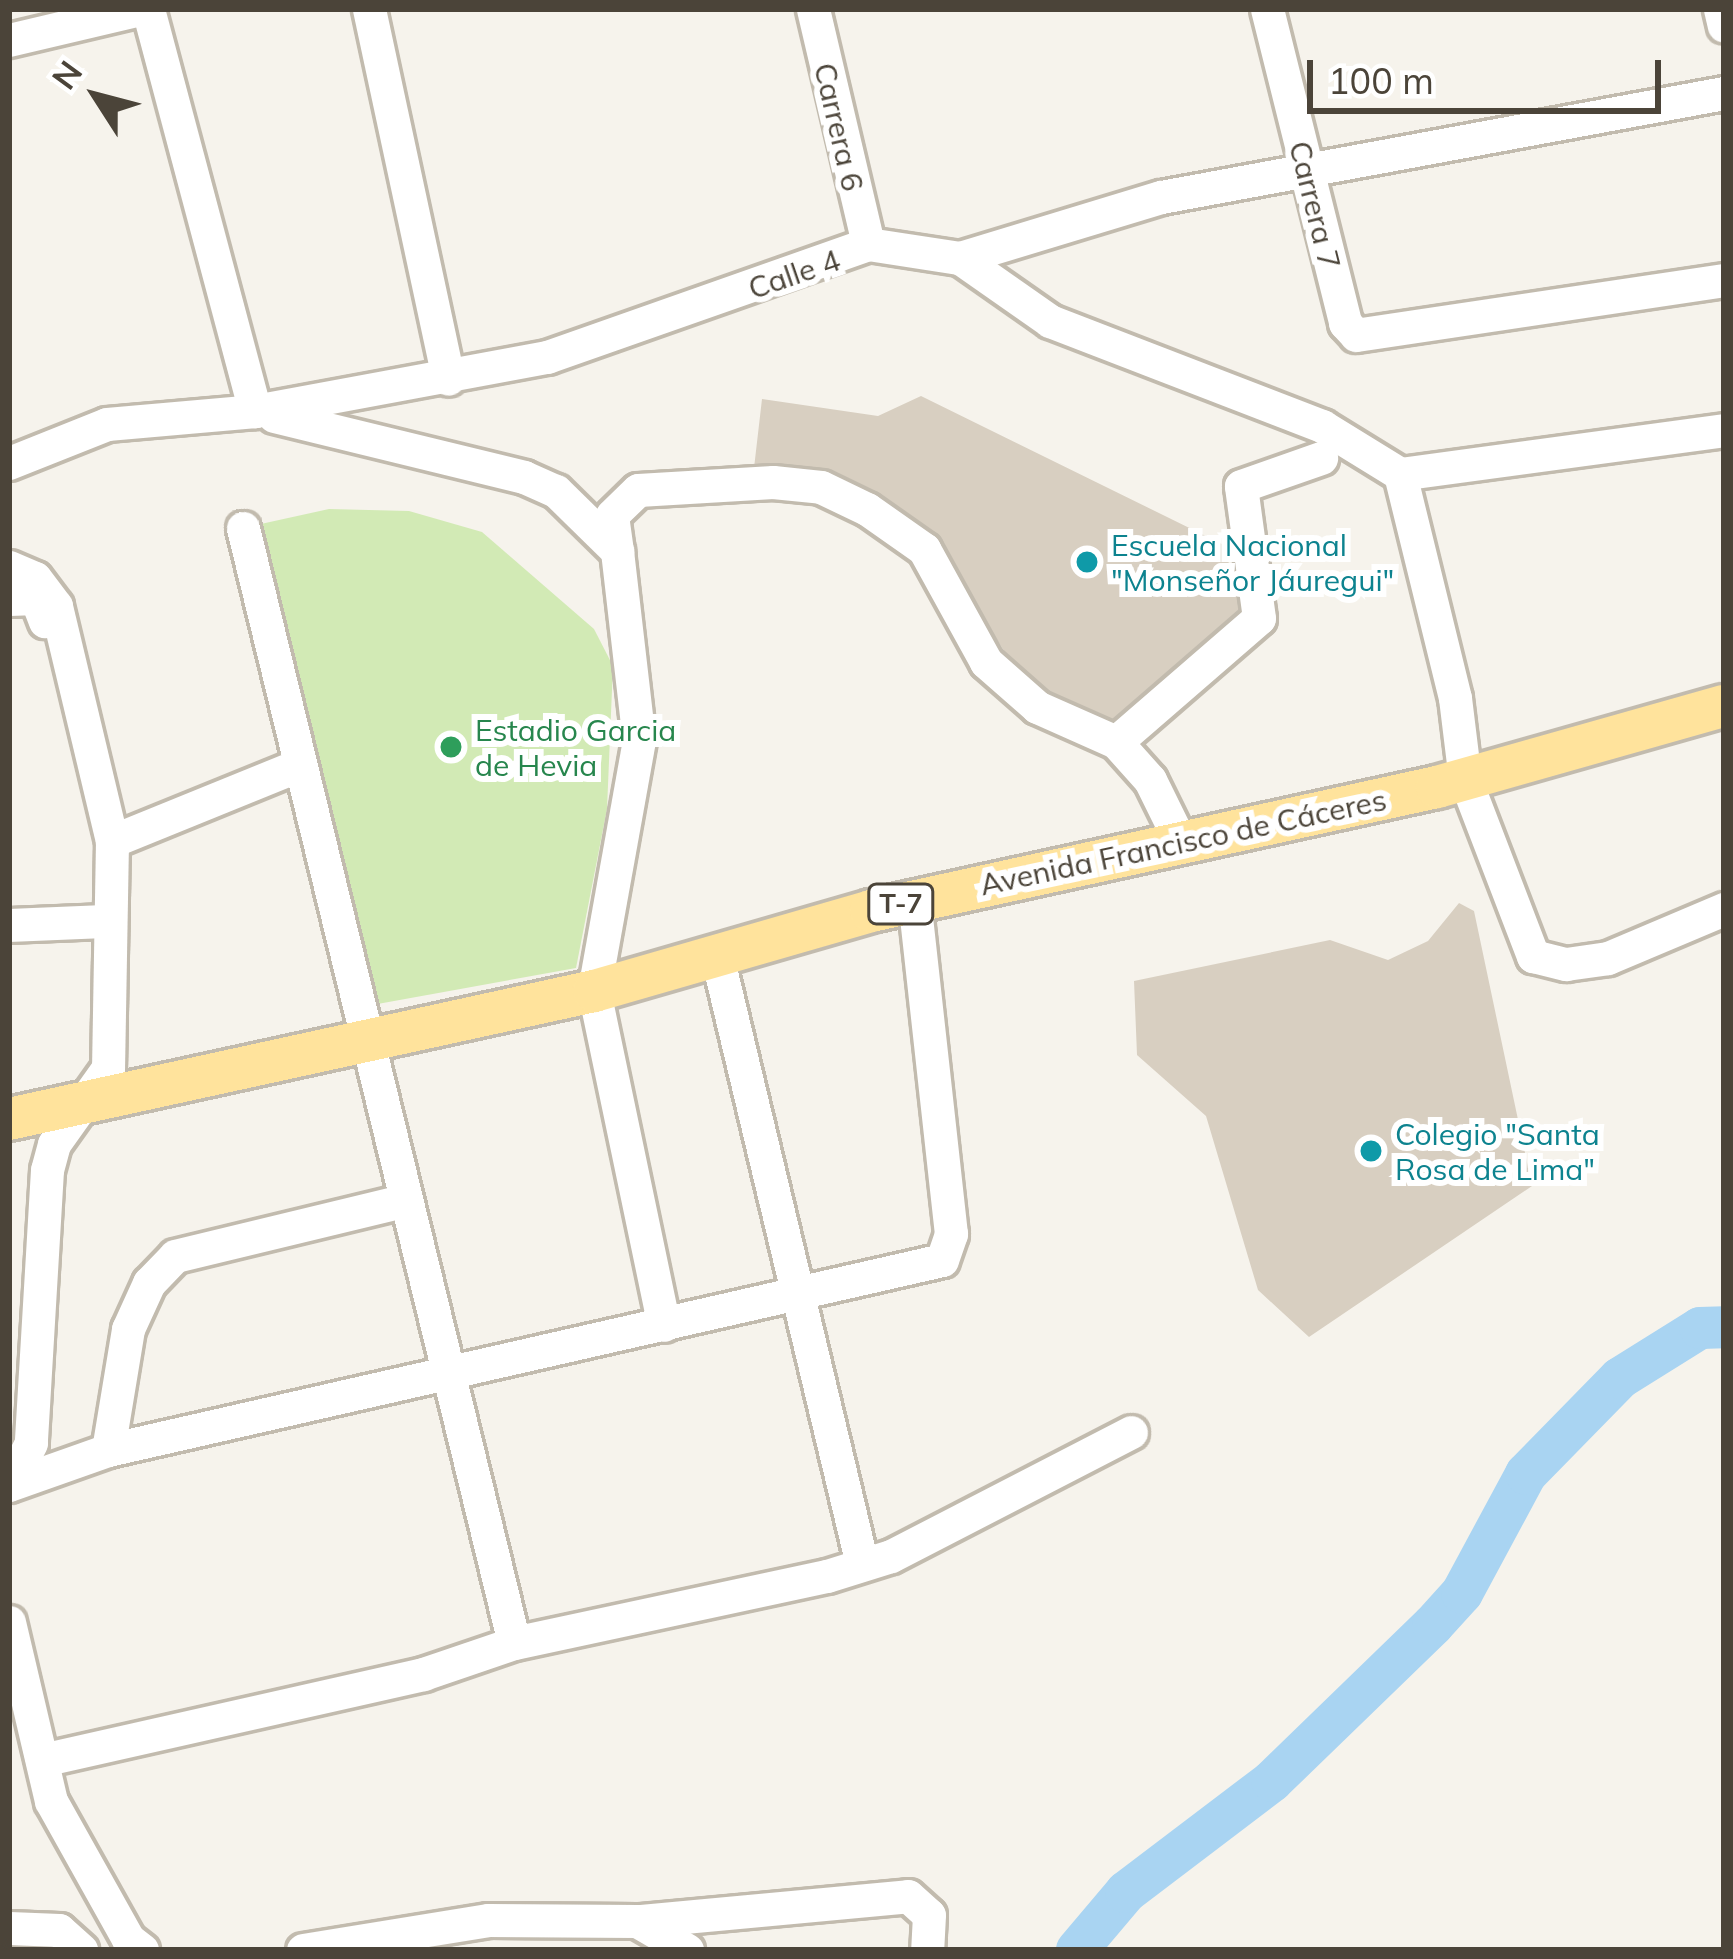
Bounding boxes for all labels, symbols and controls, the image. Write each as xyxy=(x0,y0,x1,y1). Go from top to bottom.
north arrow xyxy=(36,36,156,156)
scale bar xyxy=(1313,36,1667,110)
text: N xyxy=(43,52,90,97)
text: 100 m xyxy=(1328,58,1434,103)
street label: Carrera 6 xyxy=(807,59,871,195)
street label: Carrera 7 xyxy=(1282,137,1348,273)
street label: Calle 4 xyxy=(743,242,845,306)
place label: Escuela Nacional "Monseñor Jáuregui" xyxy=(1111,527,1394,598)
marker: Escuela Nacional "Monseñor Jáuregui" xyxy=(1074,549,1100,575)
place label: Estadio Garcia de Hevia xyxy=(475,712,676,783)
marker: Estadio Garcia de Hevia xyxy=(438,734,464,760)
street label: Avenida Francisco de Cáceres xyxy=(977,781,1389,903)
road number: T-7 xyxy=(865,883,937,925)
place label: Colegio "Santa Rosa de Lima" xyxy=(1395,1116,1600,1186)
marker: Colegio "Santa Rosa de Lima" xyxy=(1358,1138,1384,1164)

